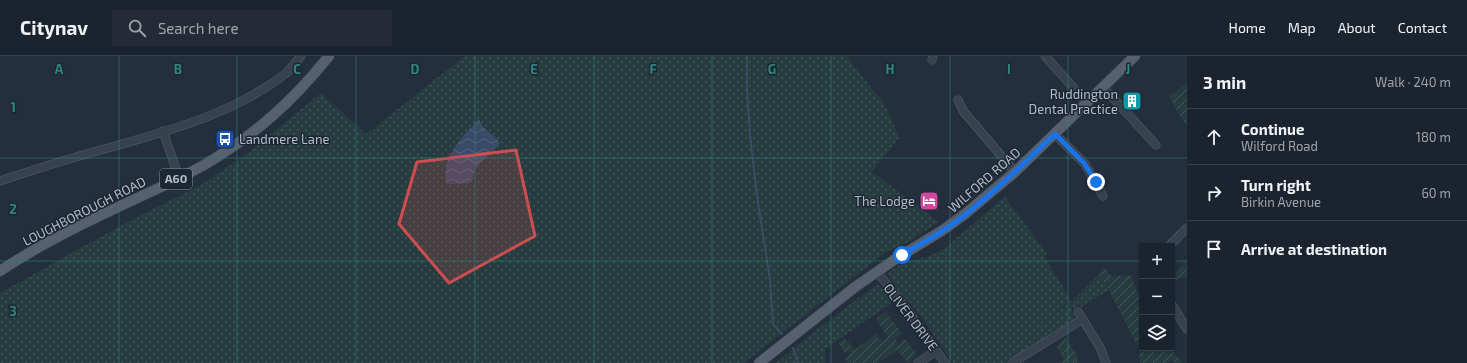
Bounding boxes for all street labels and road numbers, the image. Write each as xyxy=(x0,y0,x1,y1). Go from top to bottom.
street label: WILFORD ROAD xyxy=(944,144,1024,216)
road number: A60 xyxy=(160,169,192,189)
street label: LOUGHBOROUGH ROAD xyxy=(20,173,148,249)
street label: OLIVER DRIVE xyxy=(880,280,942,354)

